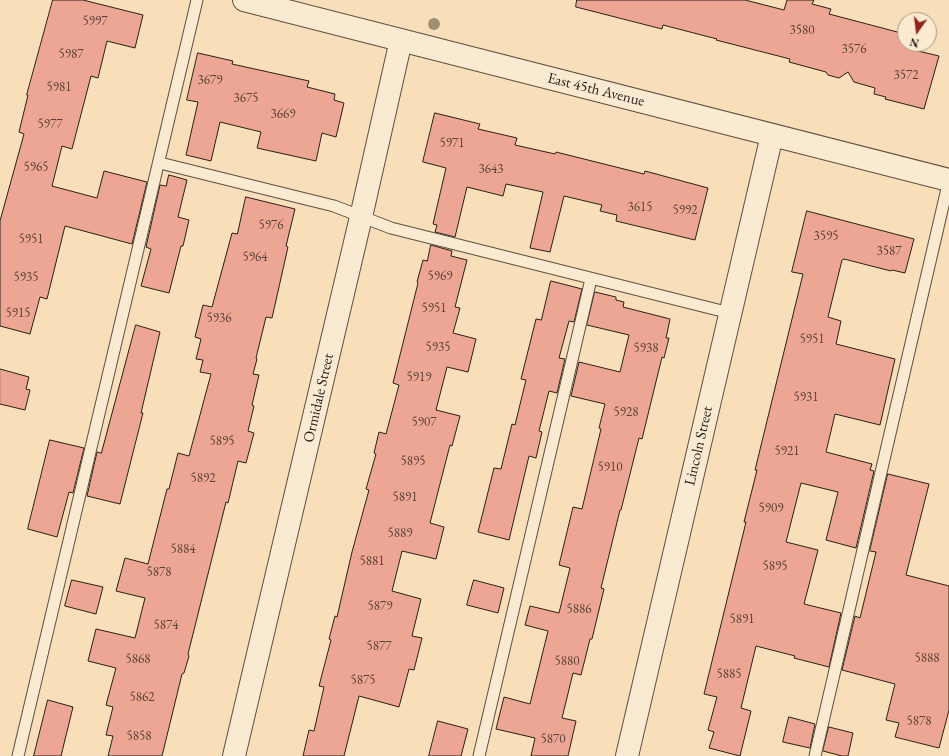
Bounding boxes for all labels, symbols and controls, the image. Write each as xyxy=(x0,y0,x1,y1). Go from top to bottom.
north arrow xyxy=(897,12,937,52)
house number: 5997 xyxy=(83,13,107,29)
house number: 3580 xyxy=(790,22,814,38)
text: N xyxy=(908,35,920,51)
house number: 3576 xyxy=(842,41,866,57)
house number: 5987 xyxy=(59,46,83,62)
house number: 3572 xyxy=(894,67,918,83)
street label: East 45th Avenue xyxy=(546,69,646,111)
house number: 3679 xyxy=(198,72,222,88)
house number: 5981 xyxy=(47,79,71,95)
house number: 3675 xyxy=(234,90,258,106)
house number: 3669 xyxy=(271,106,295,122)
house number: 5977 xyxy=(38,116,62,132)
house number: 5971 xyxy=(440,135,464,151)
house number: 5965 xyxy=(24,159,48,175)
house number: 3643 xyxy=(479,161,503,177)
house number: 3615 xyxy=(628,199,652,215)
house number: 5992 xyxy=(673,202,697,218)
house number: 5976 xyxy=(259,217,283,233)
house number: 3595 xyxy=(814,228,838,244)
house number: 5951 xyxy=(19,231,43,247)
house number: 3587 xyxy=(877,243,901,259)
house number: 5964 xyxy=(243,249,267,265)
house number: 5969 xyxy=(428,268,452,284)
house number: 5935 xyxy=(14,269,38,285)
house number: 5951 xyxy=(422,300,446,316)
house number: 5915 xyxy=(6,305,30,321)
house number: 5936 xyxy=(207,310,231,326)
house number: 5951 xyxy=(800,331,824,347)
house number: 5935 xyxy=(426,339,450,355)
house number: 5938 xyxy=(634,340,658,356)
street label: Ormidale Street xyxy=(300,352,338,444)
house number: 5919 xyxy=(407,369,431,385)
house number: 5931 xyxy=(794,389,818,405)
house number: 5928 xyxy=(614,404,638,420)
street label: Lincoln Street xyxy=(681,405,717,487)
house number: 5907 xyxy=(412,414,436,430)
house number: 5895 xyxy=(210,433,234,449)
house number: 5921 xyxy=(775,443,799,459)
house number: 5895 xyxy=(401,453,425,469)
house number: 5910 xyxy=(598,459,622,475)
house number: 5892 xyxy=(191,470,215,486)
house number: 5891 xyxy=(393,489,417,505)
house number: 5909 xyxy=(759,500,783,516)
house number: 5889 xyxy=(388,525,412,541)
house number: 5884 xyxy=(171,541,195,557)
house number: 5881 xyxy=(360,553,384,569)
house number: 5895 xyxy=(763,558,787,574)
house number: 5878 xyxy=(147,564,171,580)
house number: 5879 xyxy=(368,598,392,614)
house number: 5886 xyxy=(567,601,591,617)
house number: 5891 xyxy=(730,611,754,627)
house number: 5874 xyxy=(154,617,178,633)
house number: 5877 xyxy=(367,638,391,654)
house number: 5888 xyxy=(915,650,939,666)
house number: 5868 xyxy=(126,651,150,667)
house number: 5880 xyxy=(555,653,579,669)
house number: 5885 xyxy=(717,666,741,682)
house number: 5875 xyxy=(351,672,375,688)
house number: 5862 xyxy=(130,689,154,705)
house number: 5878 xyxy=(907,713,931,729)
house number: 5858 xyxy=(127,728,151,744)
house number: 5870 xyxy=(541,731,565,747)

